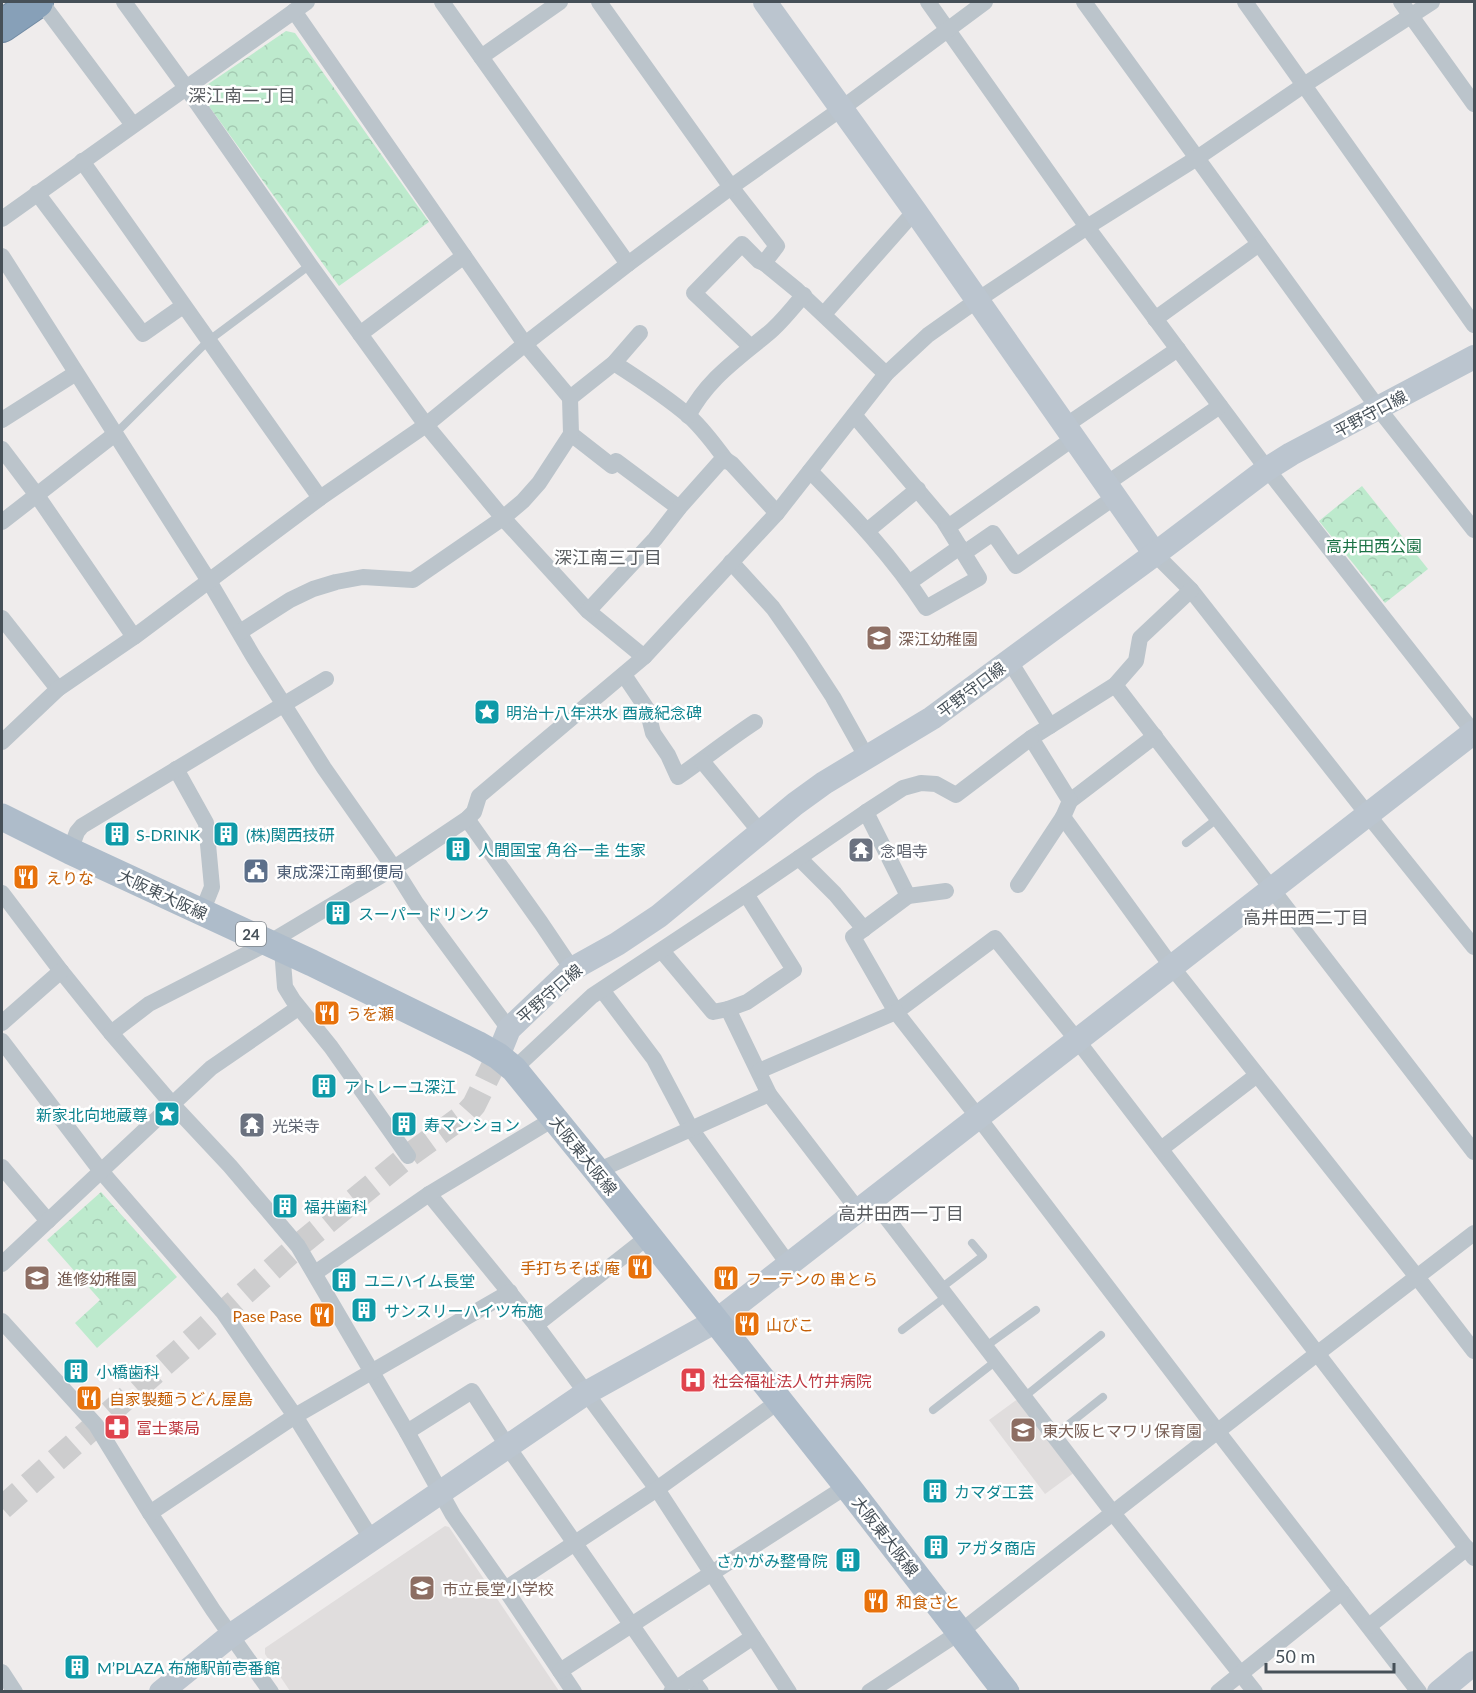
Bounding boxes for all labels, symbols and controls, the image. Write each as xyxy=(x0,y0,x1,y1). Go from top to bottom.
district label: 深江南二丁目 xyxy=(188,84,296,106)
street label: 平野守口線 xyxy=(1330,386,1410,440)
park label: 高井田西公園 xyxy=(1326,536,1422,555)
district label: 深江南三丁目 xyxy=(554,546,662,568)
school or university icon: 深江幼稚園 xyxy=(864,623,894,653)
place label: 深江幼稚園 xyxy=(898,629,978,648)
street label: 平野守口線 xyxy=(933,657,1009,721)
place icon: 明治十八年洪水 酉歳紀念碑 xyxy=(472,697,502,727)
place label: 明治十八年洪水 酉歳紀念碑 xyxy=(506,703,702,722)
building icon: S-DRINK xyxy=(102,819,132,849)
building icon: (株)関西技研 xyxy=(211,819,241,849)
place label: S-DRINK xyxy=(136,825,201,844)
place label: (株)関西技研 xyxy=(246,825,335,844)
building icon: 人間国宝 角谷一圭 生家 xyxy=(443,834,473,864)
temple icon: 念唱寺 xyxy=(846,835,876,865)
place label: 人間国宝 角谷一圭 生家 xyxy=(478,840,646,859)
place label: 念唱寺 xyxy=(880,841,928,860)
public building icon: 東成深江南郵便局 xyxy=(241,856,271,886)
restaurant icon: えりな xyxy=(11,862,41,892)
place label: 東成深江南郵便局 xyxy=(276,862,404,881)
street label: 大阪東大阪線 xyxy=(115,865,211,923)
place label: えりな xyxy=(46,868,94,887)
building icon: スーパー ドリンク xyxy=(323,898,353,928)
place label: スーパー ドリンク xyxy=(358,904,490,923)
district label: 高井田西二丁目 xyxy=(1243,906,1369,928)
road number: 24 xyxy=(236,922,266,946)
street label: 平野守口線 xyxy=(513,960,585,1026)
restaurant icon: うを瀬 xyxy=(312,998,342,1028)
place label: うを瀬 xyxy=(346,1004,394,1023)
building icon: アトレーユ深江 xyxy=(309,1071,339,1101)
place label: アトレーユ深江 xyxy=(344,1077,456,1096)
place icon: 新家北向地蔵尊 xyxy=(152,1099,182,1129)
place label: 新家北向地蔵尊 xyxy=(36,1105,148,1124)
building icon: 寿マンション xyxy=(389,1109,419,1139)
temple icon: 光栄寺 xyxy=(237,1110,267,1140)
street label: 大阪東大阪線 xyxy=(546,1112,622,1198)
place label: 寿マンション xyxy=(424,1115,520,1134)
place label: 光栄寺 xyxy=(272,1116,320,1135)
building icon: 福井歯科 xyxy=(270,1191,300,1221)
place label: 福井歯科 xyxy=(304,1197,368,1216)
district label: 高井田西一丁目 xyxy=(838,1202,964,1224)
restaurant icon: 手打ちそば 庵 xyxy=(625,1252,655,1282)
place label: 手打ちそば 庵 xyxy=(520,1258,620,1277)
school or university icon: 進修幼稚園 xyxy=(22,1263,52,1293)
restaurant icon: フーテンの 串とら xyxy=(711,1263,741,1293)
building icon: ユニハイム長堂 xyxy=(329,1265,359,1295)
place label: 進修幼稚園 xyxy=(57,1269,137,1288)
place label: フーテンの 串とら xyxy=(746,1269,878,1288)
place label: ユニハイム長堂 xyxy=(364,1271,475,1290)
building icon: サンスリーハイツ布施 xyxy=(349,1295,379,1325)
restaurant icon: Pase Pase xyxy=(307,1300,337,1330)
place label: サンスリーハイツ布施 xyxy=(384,1301,543,1320)
place label: Pase Pase xyxy=(233,1306,302,1325)
restaurant icon: 山びこ xyxy=(732,1309,762,1339)
place label: 山びこ xyxy=(766,1315,814,1334)
building icon: 小橋歯科 xyxy=(61,1356,91,1386)
place label: 小橋歯科 xyxy=(96,1362,160,1381)
hospital icon: 社会福祉法人竹井病院 xyxy=(678,1365,708,1395)
place label: 社会福祉法人竹井病院 xyxy=(712,1371,872,1390)
restaurant icon: 自家製麺うどん屋島 xyxy=(74,1383,104,1413)
place label: 自家製麺うどん屋島 xyxy=(109,1389,253,1408)
pharmacy icon: 冨士薬局 xyxy=(102,1412,132,1442)
school or university icon: 東大阪ヒマワリ保育園 xyxy=(1008,1415,1038,1445)
place label: 冨士薬局 xyxy=(136,1418,200,1437)
place label: 東大阪ヒマワリ保育園 xyxy=(1042,1421,1202,1440)
building icon: カマダ工芸 xyxy=(920,1476,950,1506)
place label: カマダ工芸 xyxy=(954,1482,1034,1501)
street label: 大阪東大阪線 xyxy=(849,1492,923,1580)
building icon: アガタ商店 xyxy=(921,1532,951,1562)
place label: アガタ商店 xyxy=(956,1538,1036,1557)
building icon: さかがみ整骨院 xyxy=(833,1545,863,1575)
place label: さかがみ整骨院 xyxy=(716,1551,828,1570)
school or university icon: 市立長堂小学校 xyxy=(407,1573,437,1603)
place label: 市立長堂小学校 xyxy=(442,1579,554,1598)
restaurant icon: 和食さと xyxy=(861,1586,891,1616)
place label: 和食さと xyxy=(896,1592,960,1611)
scale bar xyxy=(1266,1636,1394,1674)
text: 50 m xyxy=(1275,1645,1315,1667)
building icon: M’PLAZA 布施駅前壱番館 xyxy=(62,1652,92,1682)
place label: M’PLAZA 布施駅前壱番館 xyxy=(97,1658,280,1677)

